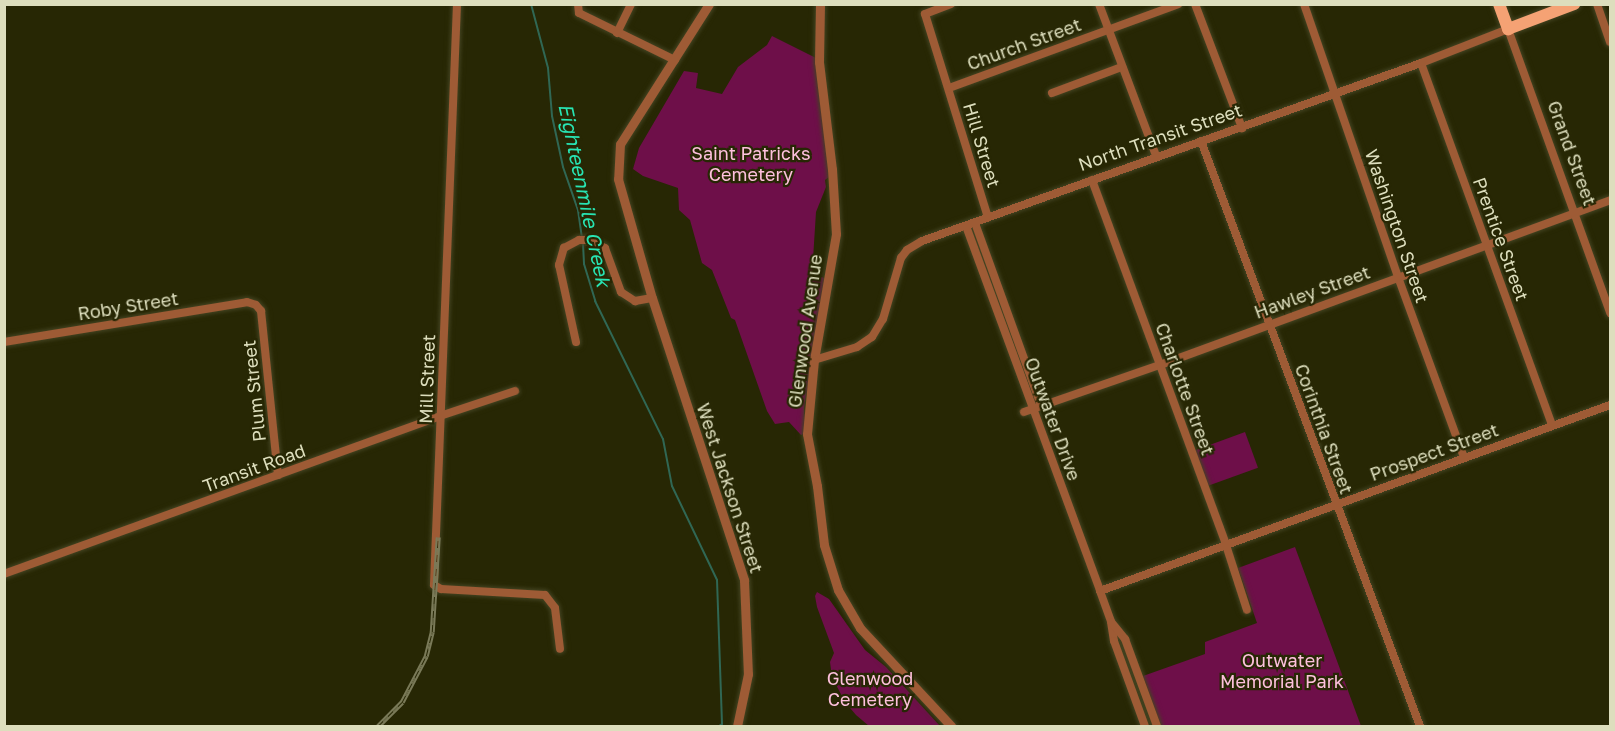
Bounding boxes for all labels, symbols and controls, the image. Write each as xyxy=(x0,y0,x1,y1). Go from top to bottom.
street label: Church Street xyxy=(964,13,1084,75)
street label: Grand Street xyxy=(1543,98,1601,208)
street label: North Transit Street xyxy=(1075,99,1245,175)
street label: Hill Street xyxy=(959,100,1005,190)
water label: Eighteenmile Creek xyxy=(554,101,616,289)
park label: Saint Patricks Cemetery xyxy=(691,143,811,186)
street label: Washington Street xyxy=(1361,146,1433,306)
street label: Prentice Street xyxy=(1469,174,1533,304)
street label: Glenwood Avenue xyxy=(784,253,826,409)
street label: Hawley Street xyxy=(1251,261,1373,323)
street label: Roby Street xyxy=(76,287,180,325)
street label: Charlotte Street xyxy=(1151,320,1219,458)
street label: Mill Street xyxy=(415,334,439,424)
street label: Plum Street xyxy=(238,339,270,443)
street label: Outwater Drive xyxy=(1021,354,1085,484)
street label: Corinthia Street xyxy=(1290,361,1358,497)
street label: West Jackson Street xyxy=(692,400,768,576)
street label: Prospect Street xyxy=(1367,419,1501,485)
street label: Transit Road xyxy=(200,439,308,497)
park label: Outwater Memorial Park xyxy=(1220,650,1344,692)
park label: Glenwood Cemetery xyxy=(827,668,913,710)

